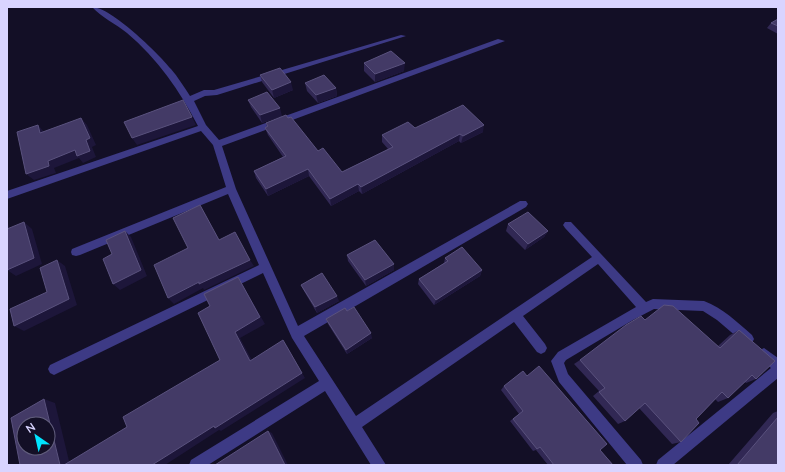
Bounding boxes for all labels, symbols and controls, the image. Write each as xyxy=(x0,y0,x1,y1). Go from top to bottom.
north arrow xyxy=(16,416,56,456)
text: N xyxy=(23,420,37,435)

